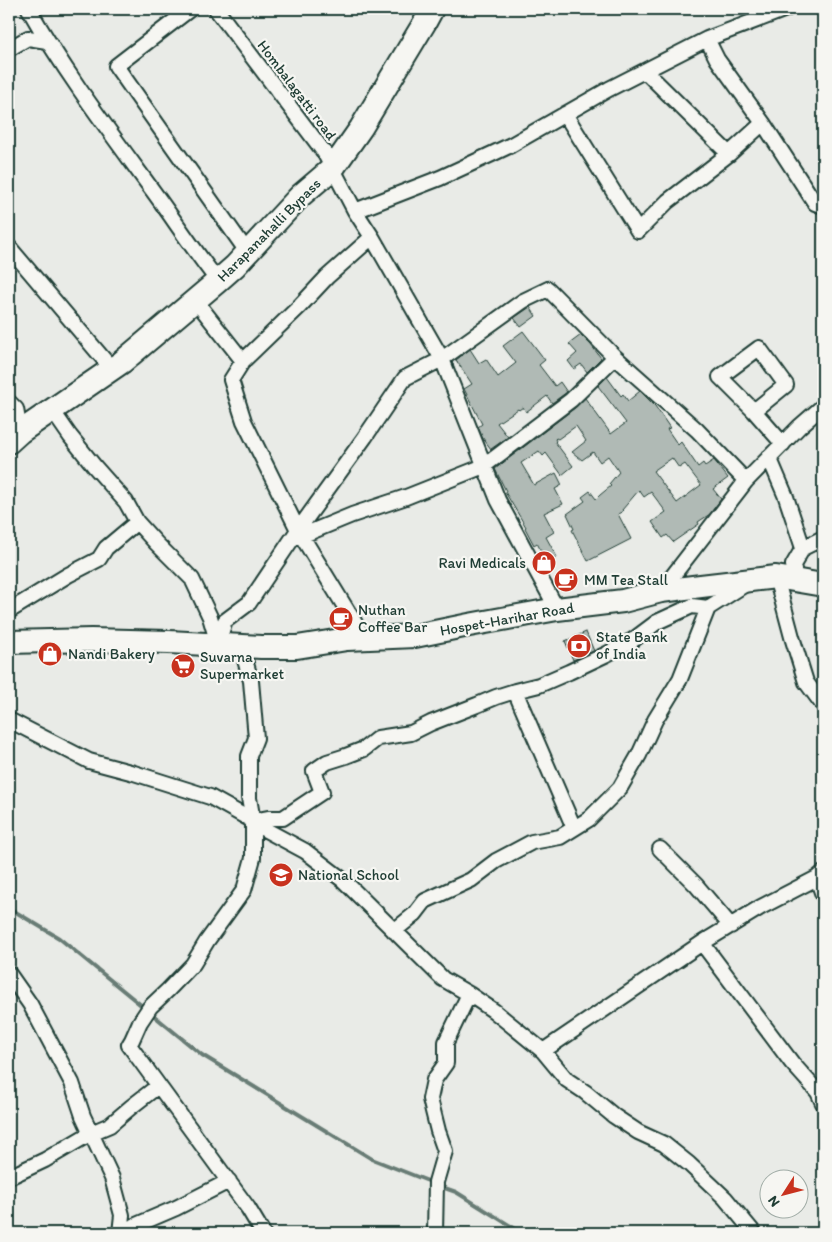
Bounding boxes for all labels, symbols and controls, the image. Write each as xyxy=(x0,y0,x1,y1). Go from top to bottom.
street label: Hombalagatti road xyxy=(254,36,340,144)
street label: Harapanahalli Bypass xyxy=(213,174,325,286)
shop icon: Ravi Medicals xyxy=(531,550,557,576)
place label: Ravi Medicals xyxy=(439,554,526,572)
cafe icon: MM Tea Stall xyxy=(553,567,579,593)
place label: MM Tea Stall xyxy=(584,571,669,589)
street label: Hospet-Harihar Road xyxy=(438,598,576,640)
place label: Nuthan Coffee Bar xyxy=(358,601,427,636)
cafe icon: Nuthan Coffee Bar xyxy=(328,606,354,632)
place label: State Bank of India xyxy=(596,628,668,663)
bank icon: State Bank of India xyxy=(566,633,592,659)
shop icon: Nandi Bakery xyxy=(37,641,63,667)
place label: Nandi Bakery xyxy=(68,645,155,663)
place label: Suvarna Supermarket xyxy=(200,648,285,683)
supermarket icon: Suvarna Supermarket xyxy=(170,653,196,679)
school or university icon: National School xyxy=(268,862,294,888)
place label: National School xyxy=(298,866,400,884)
north arrow xyxy=(760,1170,810,1220)
text: N xyxy=(764,1193,784,1210)

